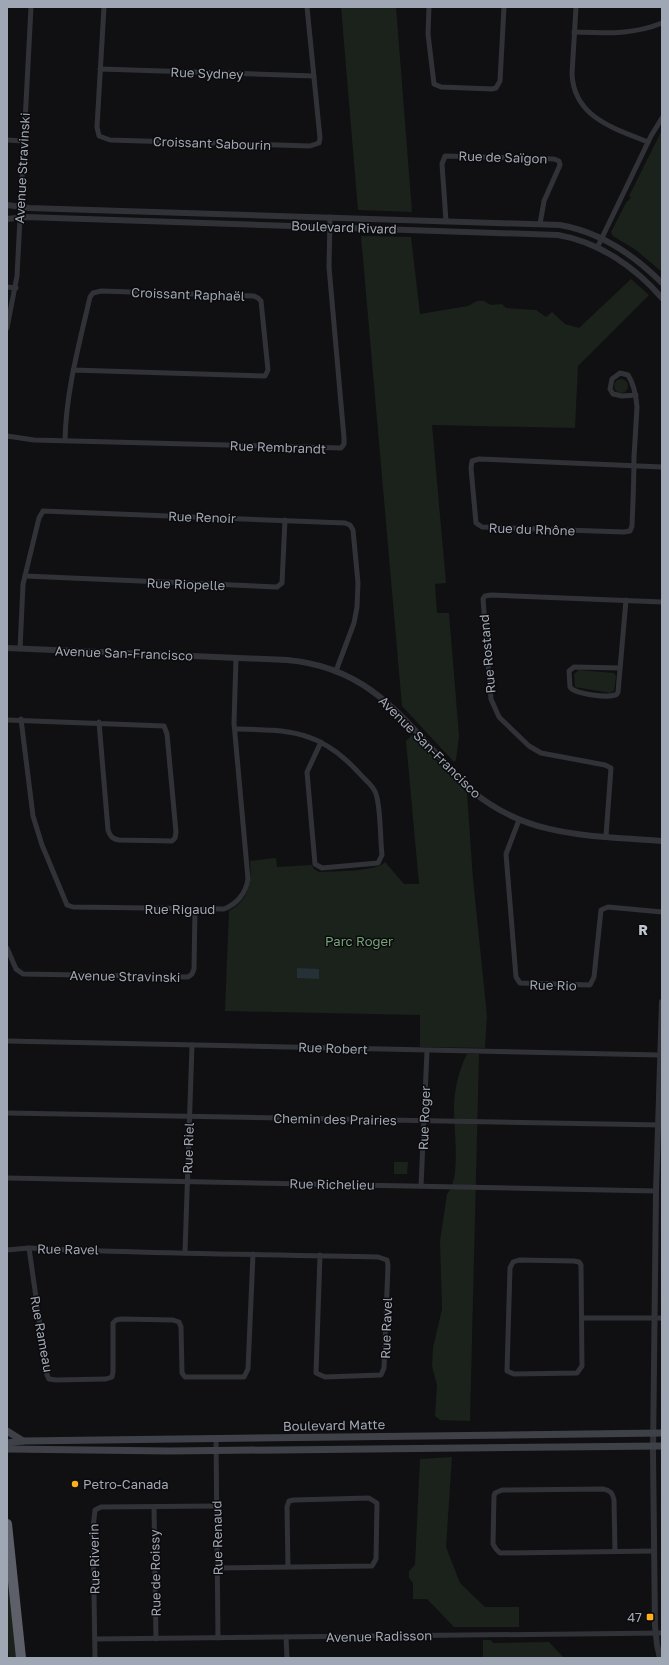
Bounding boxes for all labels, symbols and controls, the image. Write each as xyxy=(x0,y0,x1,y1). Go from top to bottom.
street label: Rue Sydney xyxy=(170,64,244,82)
street label: Avenue Stravinski xyxy=(11,112,33,224)
street label: Croissant Sabourin xyxy=(153,133,271,153)
street label: Rue de Saïgon xyxy=(458,147,548,167)
street label: Boulevard Rivard xyxy=(291,217,397,237)
street label: Croissant Raphaël xyxy=(131,284,245,304)
street label: Rue Rembrandt xyxy=(230,437,326,457)
street label: Rue Renoir xyxy=(168,508,236,526)
street label: Rue du Rhône xyxy=(488,519,576,539)
street label: Rue Riopelle xyxy=(146,575,226,593)
street label: Rue Rostand xyxy=(476,614,498,694)
street label: Avenue San-Francisco xyxy=(55,643,193,663)
street label: Avenue San-Francisco xyxy=(376,693,485,802)
street label: Rue Rigaud xyxy=(145,901,215,917)
district label: R xyxy=(638,921,648,938)
park label: Parc Roger xyxy=(325,933,393,949)
street label: Avenue Stravinski xyxy=(69,967,181,985)
street label: Rue Rio xyxy=(529,977,577,993)
street label: Rue Robert xyxy=(298,1039,368,1057)
street label: Rue Roger xyxy=(415,1086,433,1150)
street label: Chemin des Prairies xyxy=(273,1110,397,1128)
street label: Rue Riel xyxy=(179,1122,197,1174)
street label: Rue Richelieu xyxy=(289,1175,375,1193)
street label: Rue Ravel xyxy=(37,1240,99,1258)
street label: Rue Rameau xyxy=(27,1294,57,1374)
street label: Rue Ravel xyxy=(377,1297,395,1359)
street label: Boulevard Matte xyxy=(283,1416,385,1434)
place label: Petro-Canada xyxy=(83,1476,169,1492)
marker: Petro-Canada xyxy=(70,1479,80,1489)
street label: Rue Renaud xyxy=(208,1501,226,1575)
street label: Rue Riverin xyxy=(85,1524,103,1594)
street label: Rue de Roissy xyxy=(146,1529,164,1617)
place label: 47 xyxy=(627,1609,642,1625)
marker: 47 xyxy=(645,1612,655,1622)
street label: Avenue Radisson xyxy=(326,1627,432,1645)

